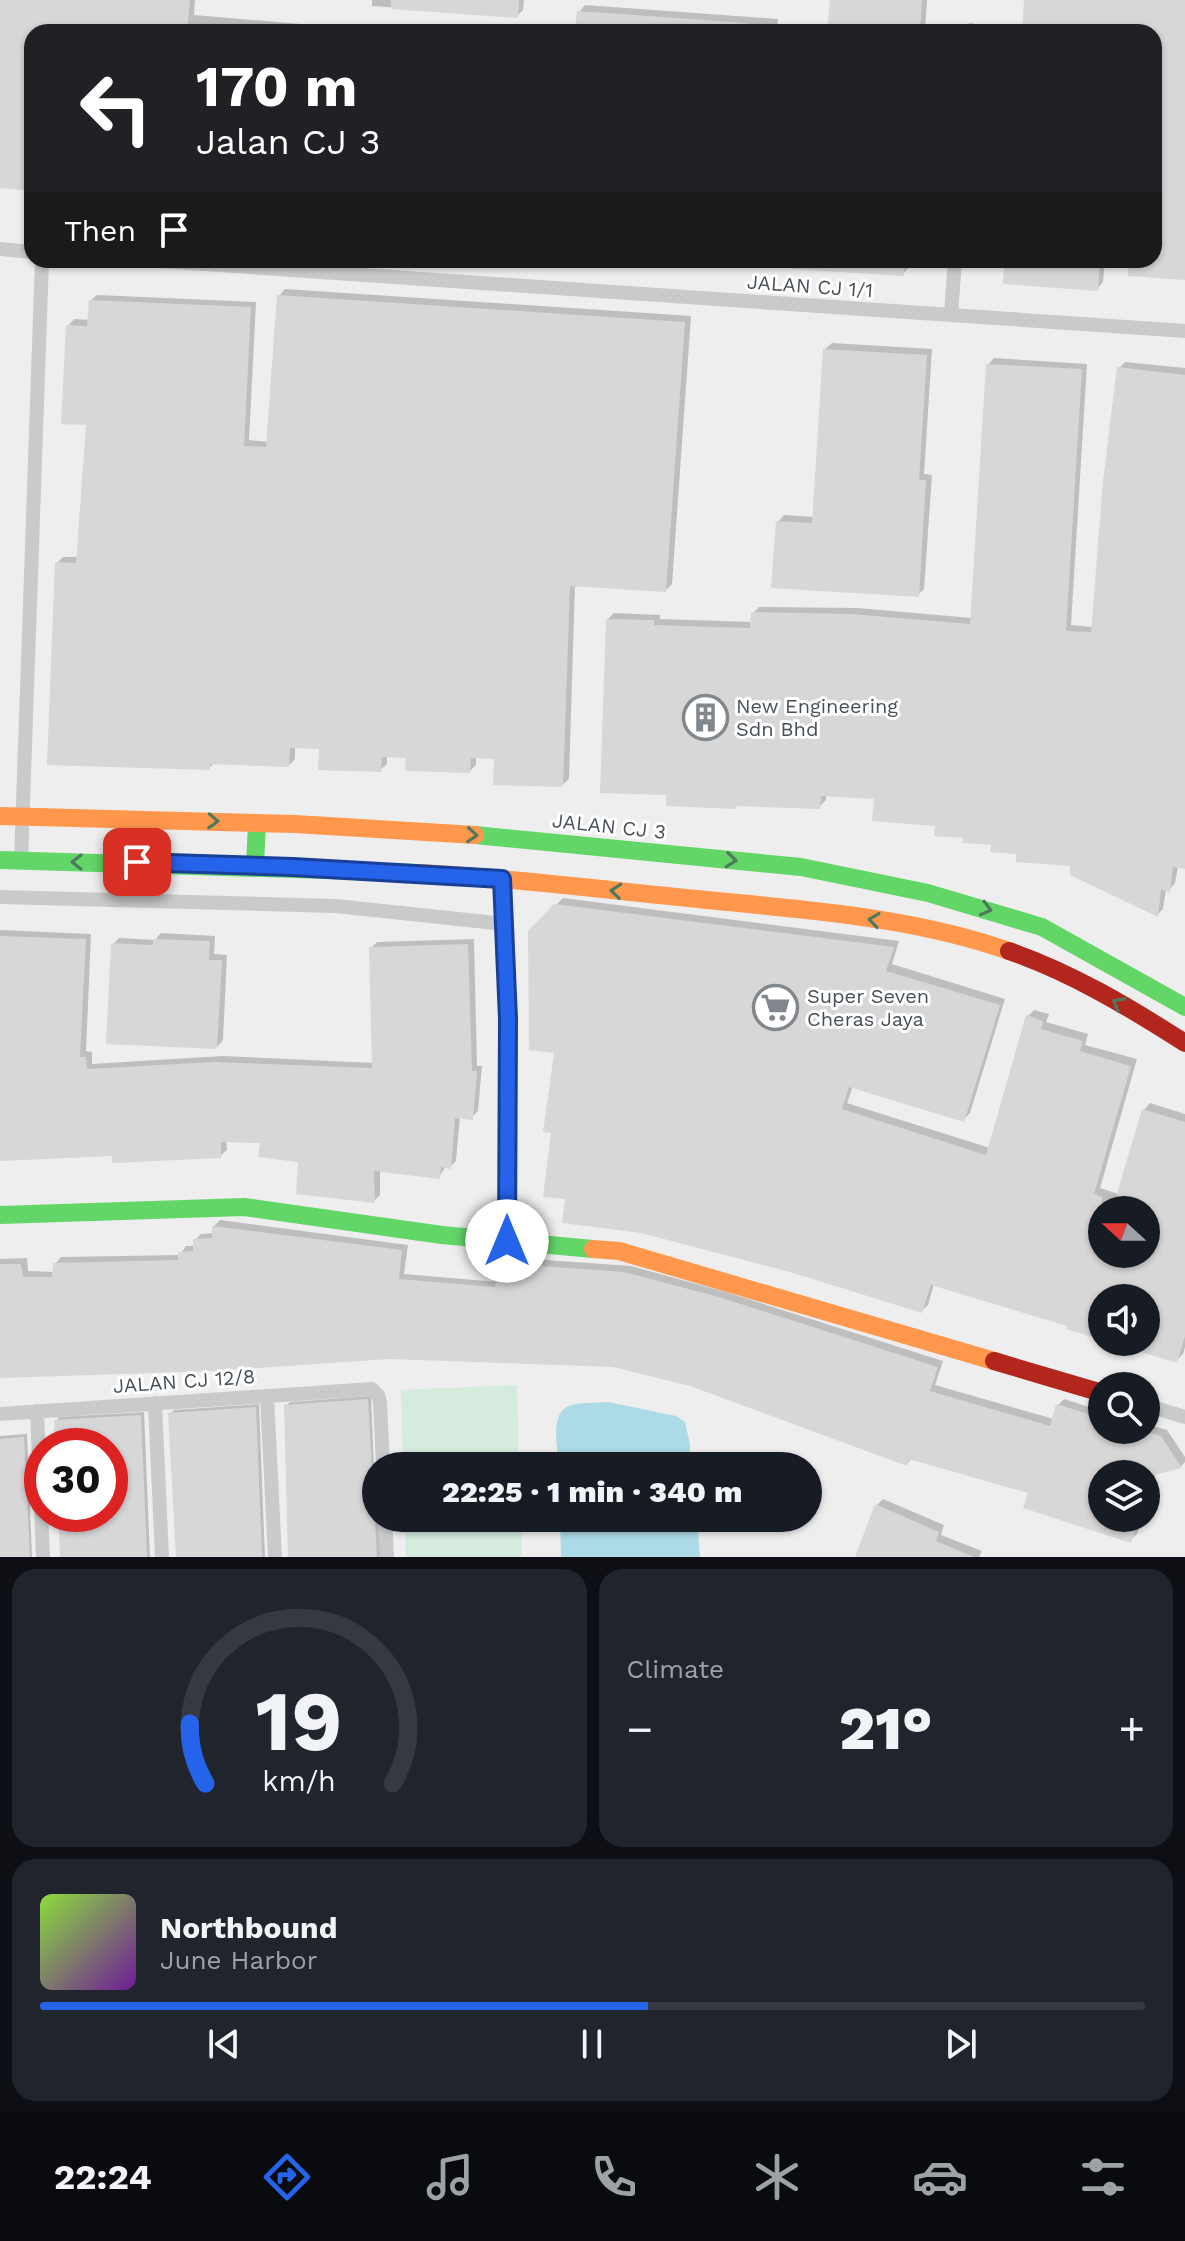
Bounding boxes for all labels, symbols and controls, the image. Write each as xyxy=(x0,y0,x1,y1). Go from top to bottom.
text: 170 m xyxy=(196,54,358,120)
icon: left xyxy=(64,56,168,160)
text: Jalan CJ 3 xyxy=(196,121,380,163)
icon: arrive xyxy=(152,208,196,252)
text: Then xyxy=(64,213,136,248)
street label: JALAN CJ 1/1 xyxy=(746,270,874,302)
building icon: New Engineering Sdn Bhd xyxy=(681,693,729,741)
place label: New Engineering Sdn Bhd xyxy=(736,694,898,741)
street label: JALAN CJ 3 xyxy=(551,808,667,844)
one-way arrow xyxy=(207,813,220,830)
one-way arrow xyxy=(466,826,479,843)
pin xyxy=(103,828,171,896)
icon: arrive xyxy=(115,840,159,884)
one-way arrow xyxy=(725,852,738,869)
one-way arrow xyxy=(70,853,83,870)
one-way arrow xyxy=(609,882,622,899)
one-way arrow xyxy=(978,900,992,916)
one-way arrow xyxy=(867,912,881,929)
supermarket icon: Super Seven Cheras Jaya xyxy=(752,983,800,1031)
place label: Super Seven Cheras Jaya xyxy=(807,984,929,1031)
one-way arrow xyxy=(1112,997,1127,1013)
north arrow xyxy=(1088,1196,1160,1268)
map controls xyxy=(1088,1196,1160,1532)
position arrow xyxy=(465,1199,549,1283)
button: sound xyxy=(1088,1284,1160,1356)
street label: JALAN CJ 12/8 xyxy=(112,1364,256,1398)
button: search xyxy=(1088,1372,1160,1444)
speed limit sign: 30 xyxy=(24,1428,128,1532)
button: layers xyxy=(1088,1460,1160,1532)
text: 22:25 · 1 min · 340 m xyxy=(442,1474,742,1509)
text: Climate xyxy=(627,1654,724,1684)
text: 19 xyxy=(256,1673,343,1770)
text: 21° xyxy=(839,1693,932,1764)
text: − xyxy=(627,1703,653,1755)
text: + xyxy=(1118,1703,1145,1755)
text: km/h xyxy=(262,1764,336,1798)
text: Northbound xyxy=(160,1910,337,1945)
text: June Harbor xyxy=(160,1945,317,1975)
icon: previous xyxy=(202,2022,246,2066)
icon: pause xyxy=(570,2022,614,2066)
icon: next xyxy=(939,2022,983,2066)
icon: directions xyxy=(259,2149,315,2205)
icon: music xyxy=(422,2149,478,2205)
icon: phone xyxy=(586,2149,642,2205)
icon: climate xyxy=(749,2149,805,2205)
icon: car xyxy=(912,2149,968,2205)
icon: filters xyxy=(1075,2149,1131,2205)
text: 22:24 xyxy=(54,2156,152,2198)

